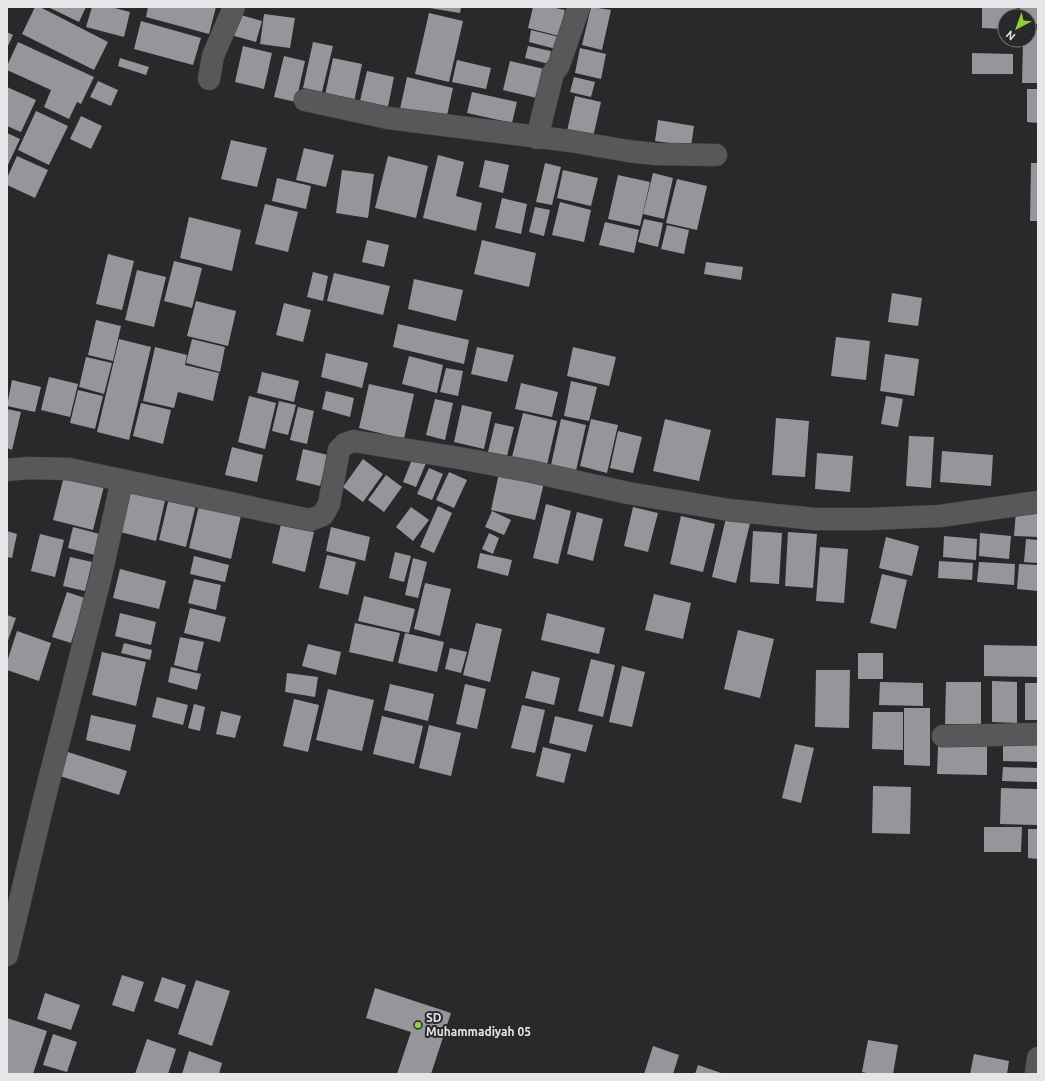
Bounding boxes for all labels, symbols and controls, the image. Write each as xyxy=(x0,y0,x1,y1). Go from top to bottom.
north arrow xyxy=(997,8,1037,48)
text: N xyxy=(1003,28,1017,43)
place label: SD Muhammadiyah 05 xyxy=(426,1011,531,1038)
marker: SD Muhammadiyah 05 xyxy=(413,1020,423,1030)

